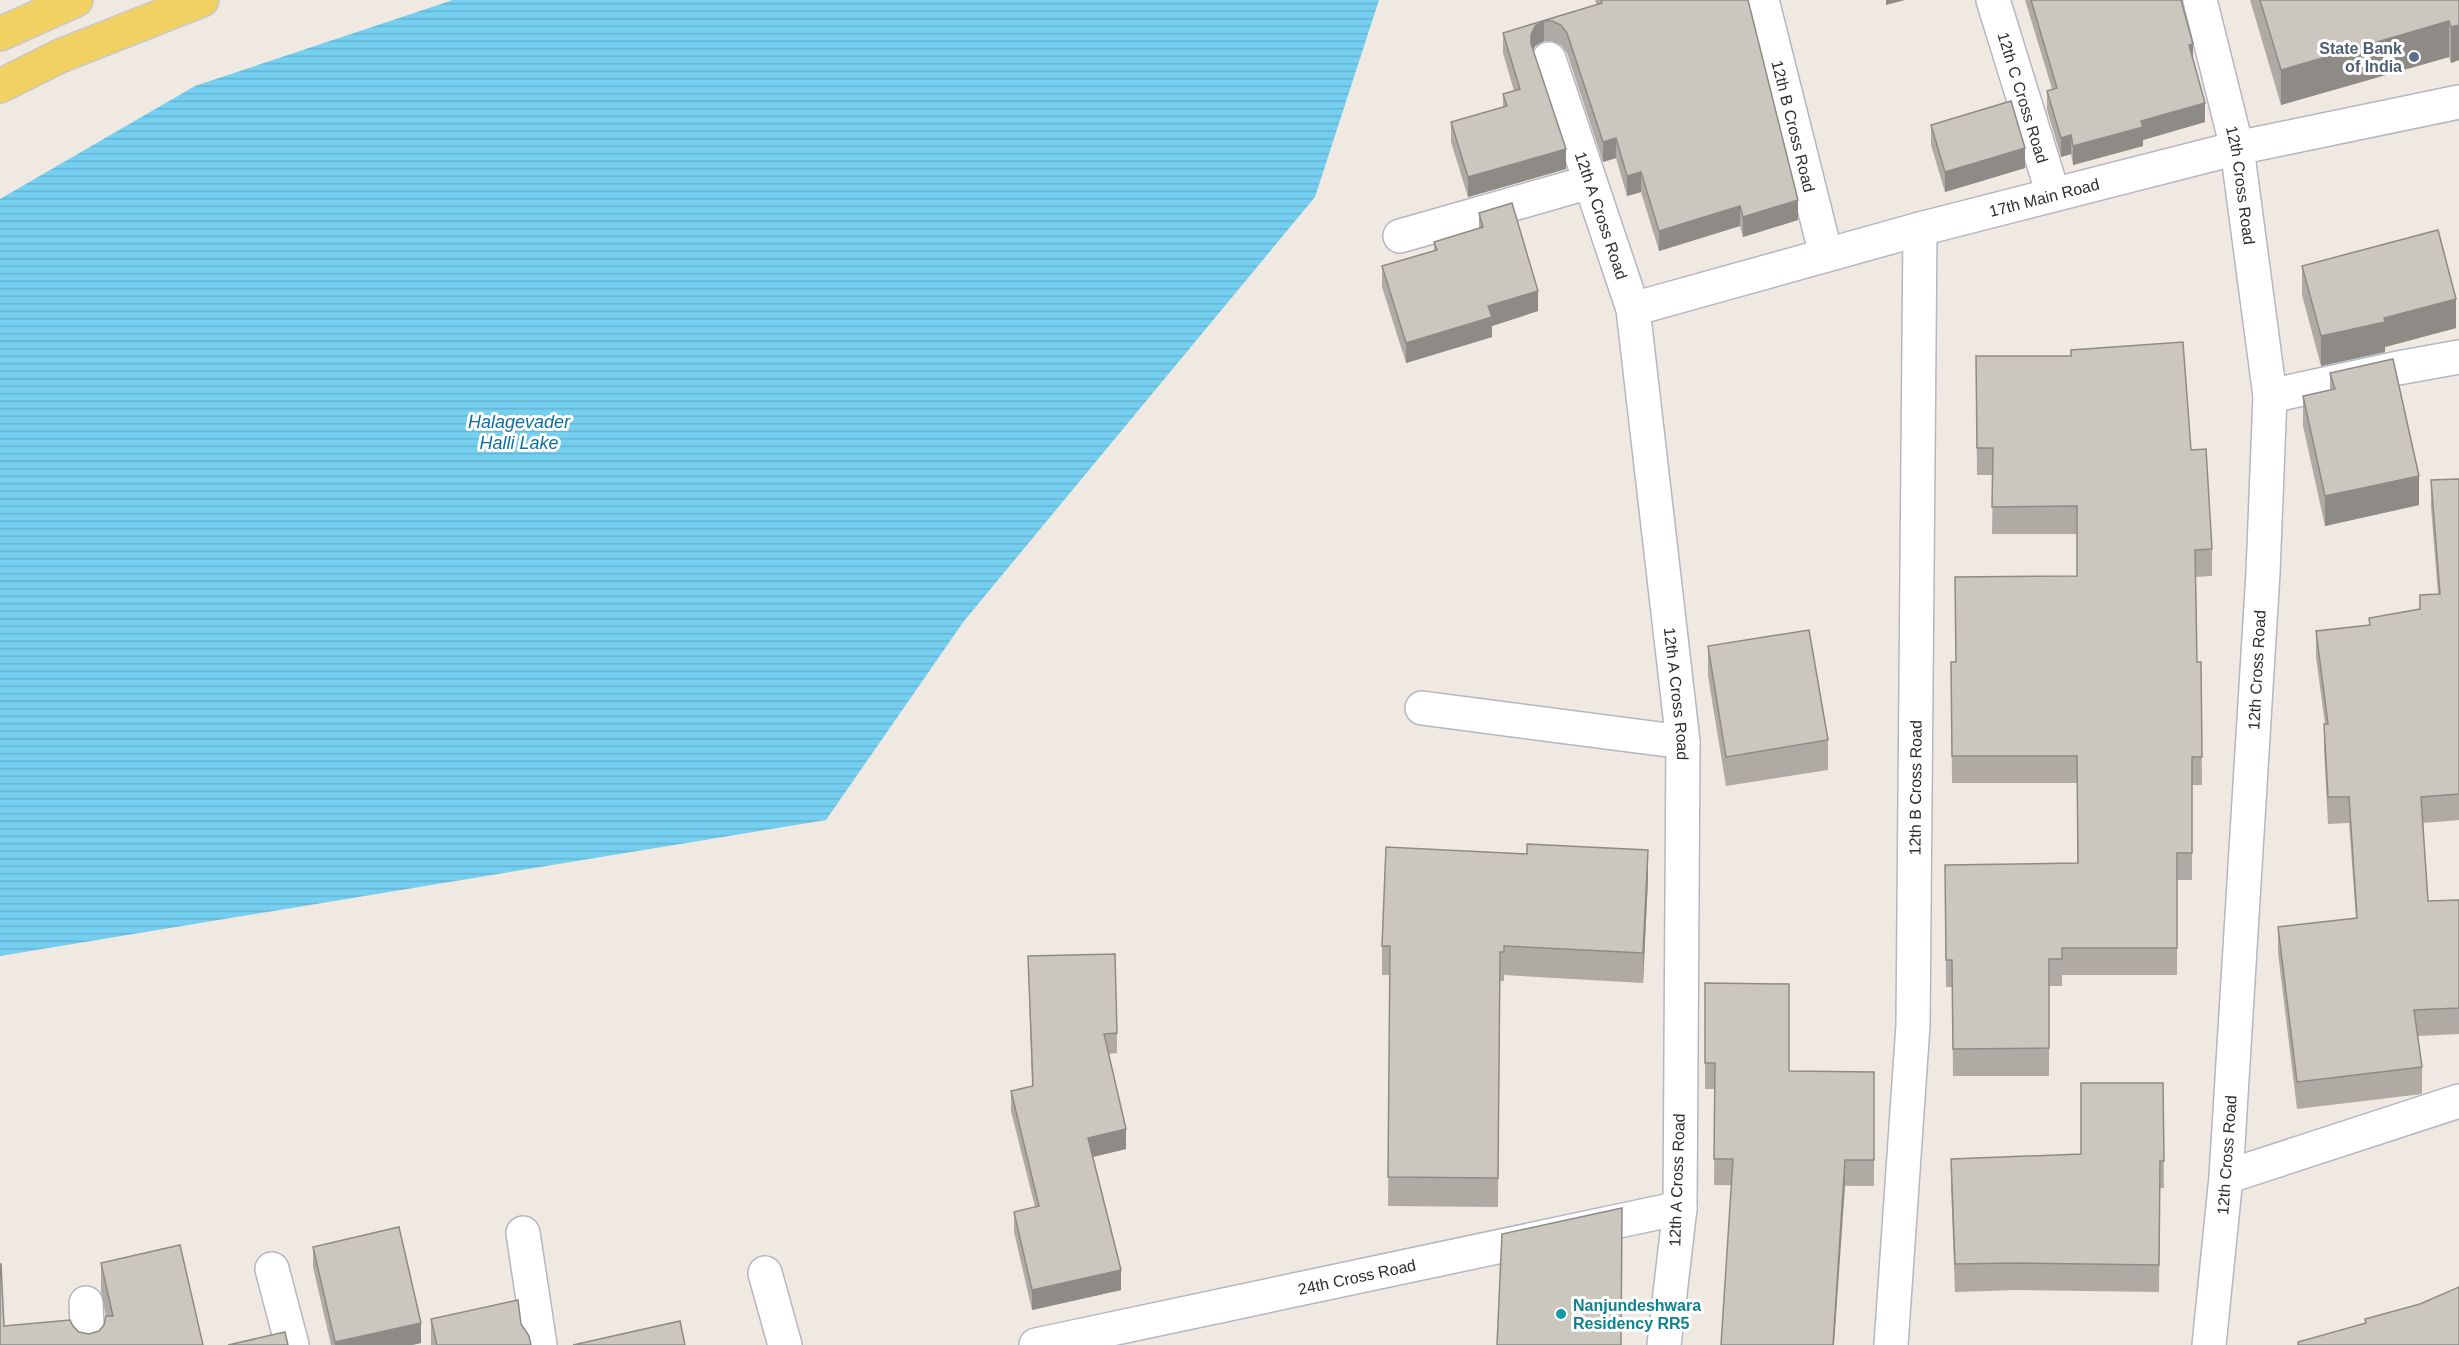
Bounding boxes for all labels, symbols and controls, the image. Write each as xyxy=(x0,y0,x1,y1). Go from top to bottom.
street label: 12th C Cross Road xyxy=(1995,30,2051,165)
place label: State Bank of India xyxy=(2319,40,2402,75)
marker: State Bank of India xyxy=(2407,50,2421,64)
street label: 12th B Cross Road xyxy=(1769,58,1818,194)
street label: 12th Cross Road xyxy=(2223,124,2258,246)
street label: 12th A Cross Road xyxy=(1572,149,1631,281)
street label: 17th Main Road xyxy=(1987,175,2101,220)
water label: Halagevader Halli Lake xyxy=(468,412,571,453)
street label: 12th Cross Road xyxy=(2245,610,2269,730)
street label: 12th A Cross Road xyxy=(1661,626,1691,760)
street label: 12th B Cross Road xyxy=(1906,720,1924,855)
street label: 12th Cross Road xyxy=(2214,1095,2240,1215)
street label: 12th A Cross Road xyxy=(1666,1113,1688,1247)
street label: 24th Cross Road xyxy=(1296,1256,1417,1298)
place label: Nanjundeshwara Residency RR5 xyxy=(1573,1297,1701,1332)
marker: Nanjundeshwara Residency RR5 xyxy=(1554,1307,1568,1321)

